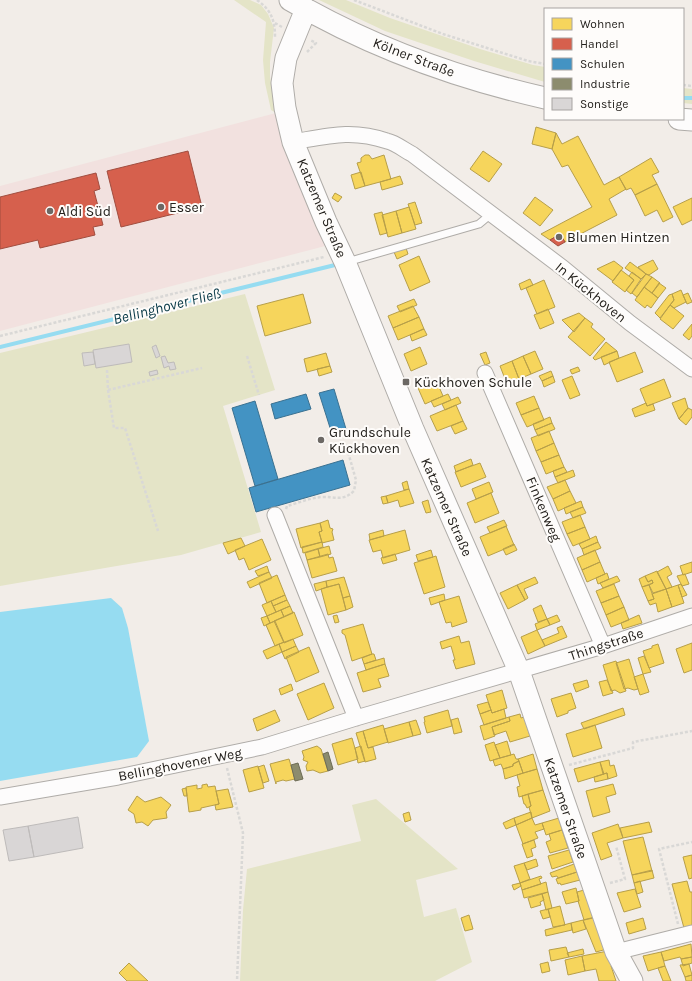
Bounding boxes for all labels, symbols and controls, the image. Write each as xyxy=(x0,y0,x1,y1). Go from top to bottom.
legend xyxy=(544,8,684,120)
text: Wohnen xyxy=(580,17,625,31)
street label: Kölner Straße xyxy=(370,34,457,81)
text: Handel xyxy=(580,37,619,51)
text: Schulen xyxy=(580,57,625,71)
text: Industrie xyxy=(580,77,630,91)
text: Sonstige xyxy=(580,97,628,111)
street label: Katzemer Straße xyxy=(293,156,350,260)
place label: Esser xyxy=(169,199,205,216)
marker: Esser xyxy=(156,202,166,212)
place label: Aldi Süd xyxy=(58,203,111,220)
marker: Aldi Süd xyxy=(45,206,55,216)
place label: Blumen Hintzen xyxy=(567,229,670,246)
marker: Blumen Hintzen xyxy=(554,232,564,242)
street label: In Kückhoven xyxy=(552,259,630,326)
water label: Bellinghover Fließ xyxy=(111,284,223,328)
place label: Kückhoven Schule xyxy=(414,374,532,391)
marker: Kückhoven Schule xyxy=(401,377,411,387)
place label: Grundschule Kückhoven xyxy=(329,424,411,457)
marker: Grundschule Kückhoven xyxy=(316,435,326,445)
street label: Katzemer Straße xyxy=(417,455,476,559)
street label: Finkenweg xyxy=(522,474,565,544)
street label: Thingstraße xyxy=(567,624,645,664)
street label: Bellinghovener Weg xyxy=(117,744,244,785)
street label: Katzemer Straße xyxy=(540,755,591,861)

